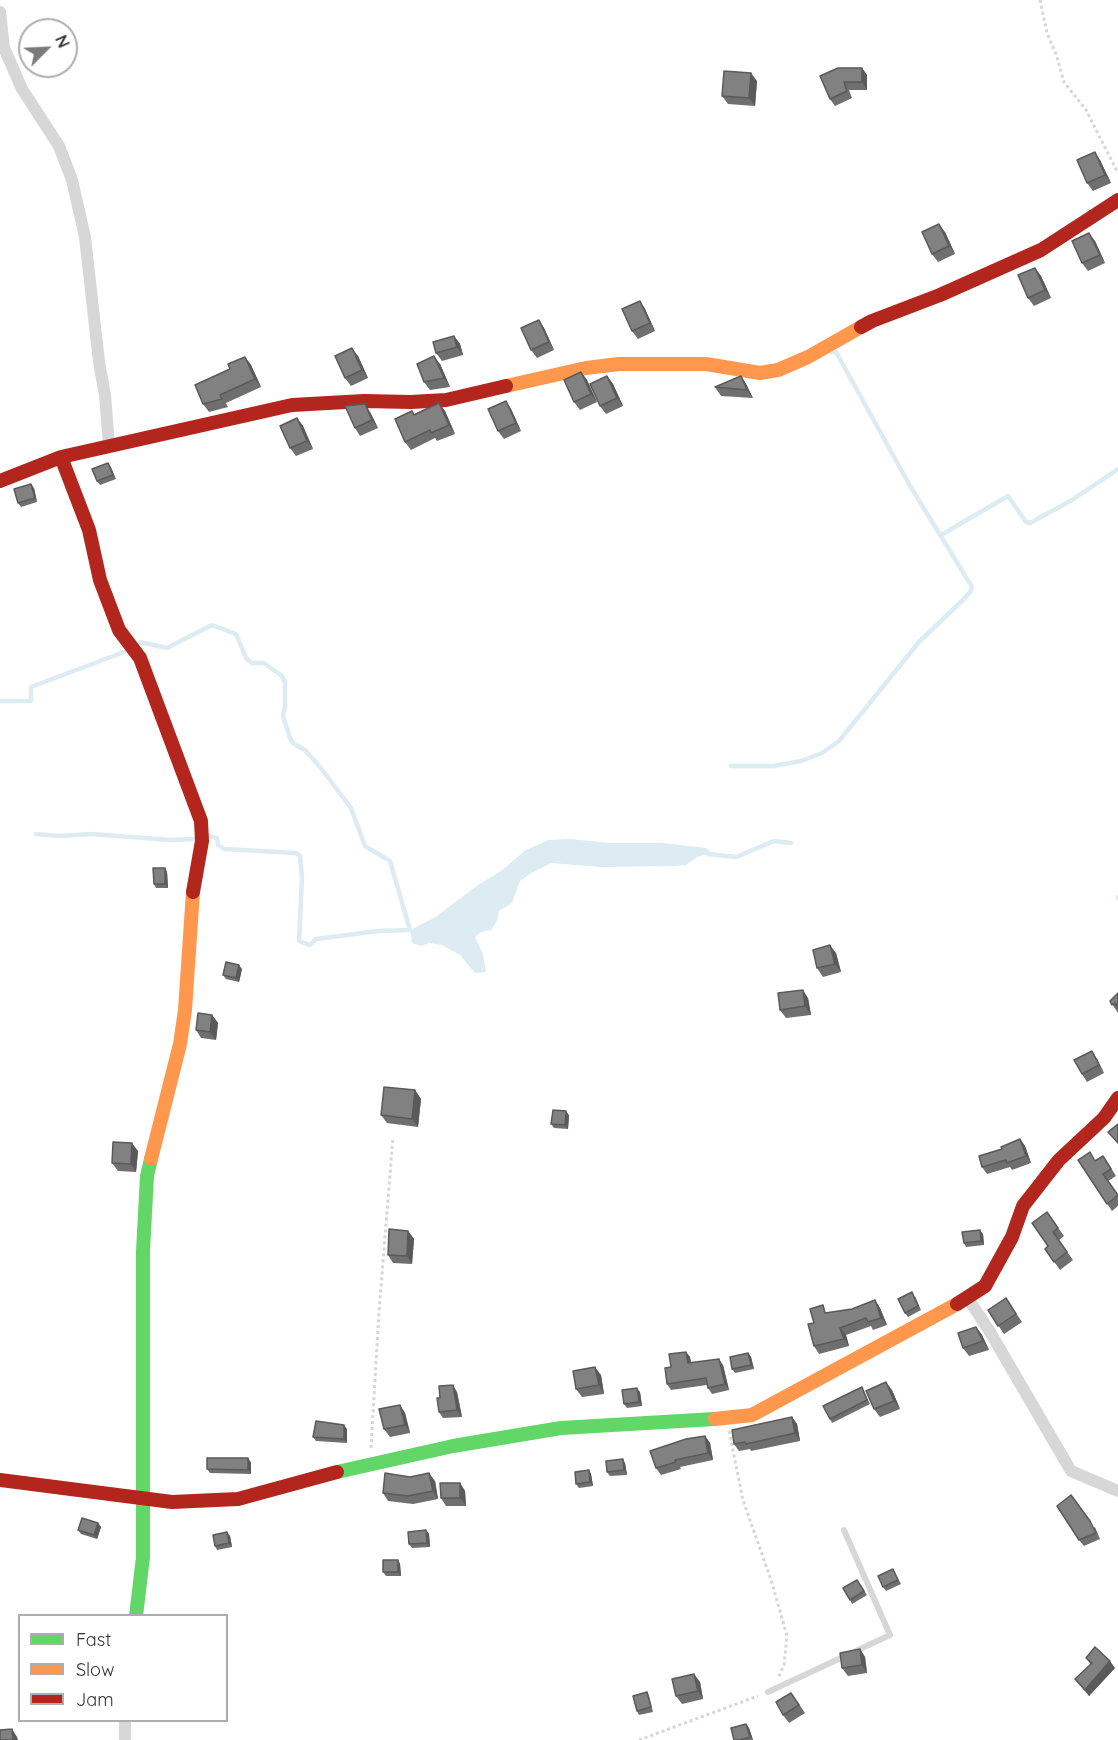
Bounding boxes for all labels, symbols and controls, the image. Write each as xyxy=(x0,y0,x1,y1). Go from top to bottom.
north arrow xyxy=(18,18,78,78)
text: N xyxy=(51,32,74,51)
legend xyxy=(18,1614,228,1722)
text: Fast xyxy=(76,1628,111,1651)
text: Slow xyxy=(76,1658,114,1681)
text: Jam xyxy=(76,1688,114,1711)

